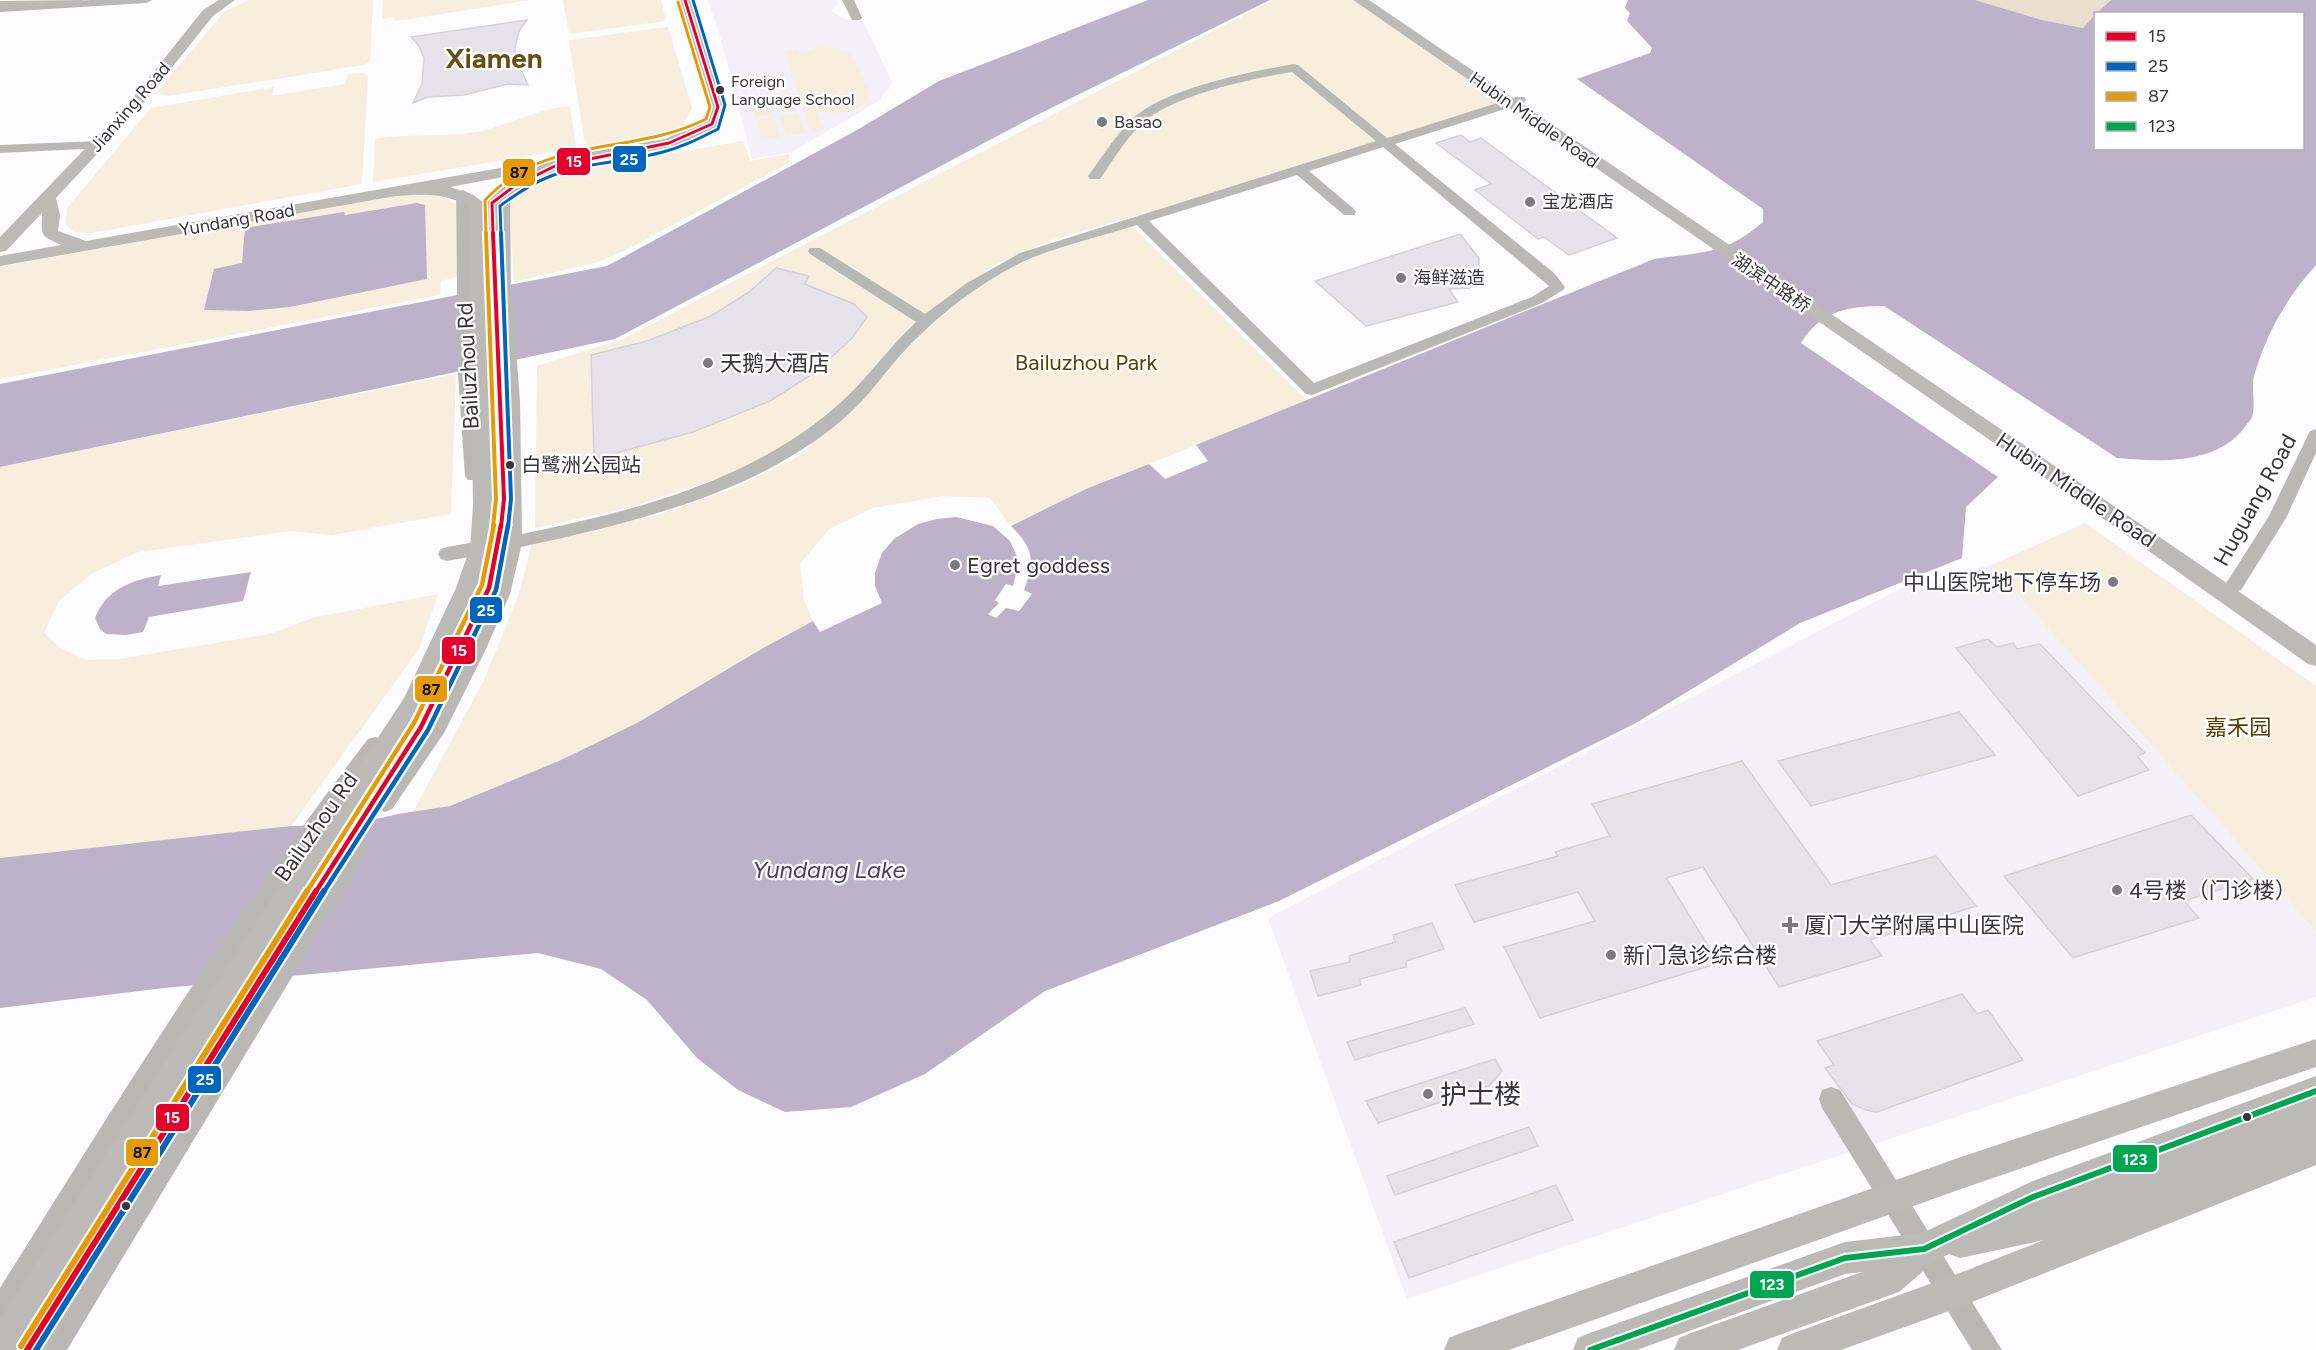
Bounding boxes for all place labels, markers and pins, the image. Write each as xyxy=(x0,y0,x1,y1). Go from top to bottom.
place label: Foreign Language School xyxy=(731,72,854,109)
marker: Foreign Language School xyxy=(714,84,726,96)
place label: Basao xyxy=(1114,111,1162,133)
marker: Basao xyxy=(1095,115,1109,129)
place label: 宝龙酒店 xyxy=(1542,191,1614,213)
marker: 宝龙酒店 xyxy=(1523,195,1537,209)
place label: 海鲜滋造 xyxy=(1413,267,1485,289)
marker: 海鲜滋造 xyxy=(1394,271,1408,285)
place label: 天鹅大酒店 xyxy=(720,350,830,377)
marker: 天鹅大酒店 xyxy=(701,356,715,370)
place label: 白鹭洲公园站 xyxy=(521,453,641,477)
marker: 白鹭洲公园站 xyxy=(504,459,516,471)
place label: Egret goddess xyxy=(967,552,1110,579)
marker: Egret goddess xyxy=(948,558,962,572)
place label: 中山医院地下停车场 xyxy=(1903,569,2101,596)
marker: 中山医院地下停车场 xyxy=(2106,575,2120,589)
place label: 4号楼（门诊楼） xyxy=(2129,877,2297,904)
marker: 4号楼（门诊楼） xyxy=(2110,883,2124,897)
place label: 厦门大学附属中山医院 xyxy=(1804,912,2024,939)
marker: 厦门大学附属中山医院 xyxy=(1781,916,1799,934)
place label: 新门急诊综合楼 xyxy=(1623,942,1777,969)
marker: 新门急诊综合楼 xyxy=(1604,948,1618,962)
place label: 护士楼 xyxy=(1440,1078,1521,1111)
marker: 护士楼 xyxy=(1421,1087,1435,1101)
unlabelled marker xyxy=(2241,1111,2253,1123)
unlabelled marker xyxy=(120,1200,132,1212)

